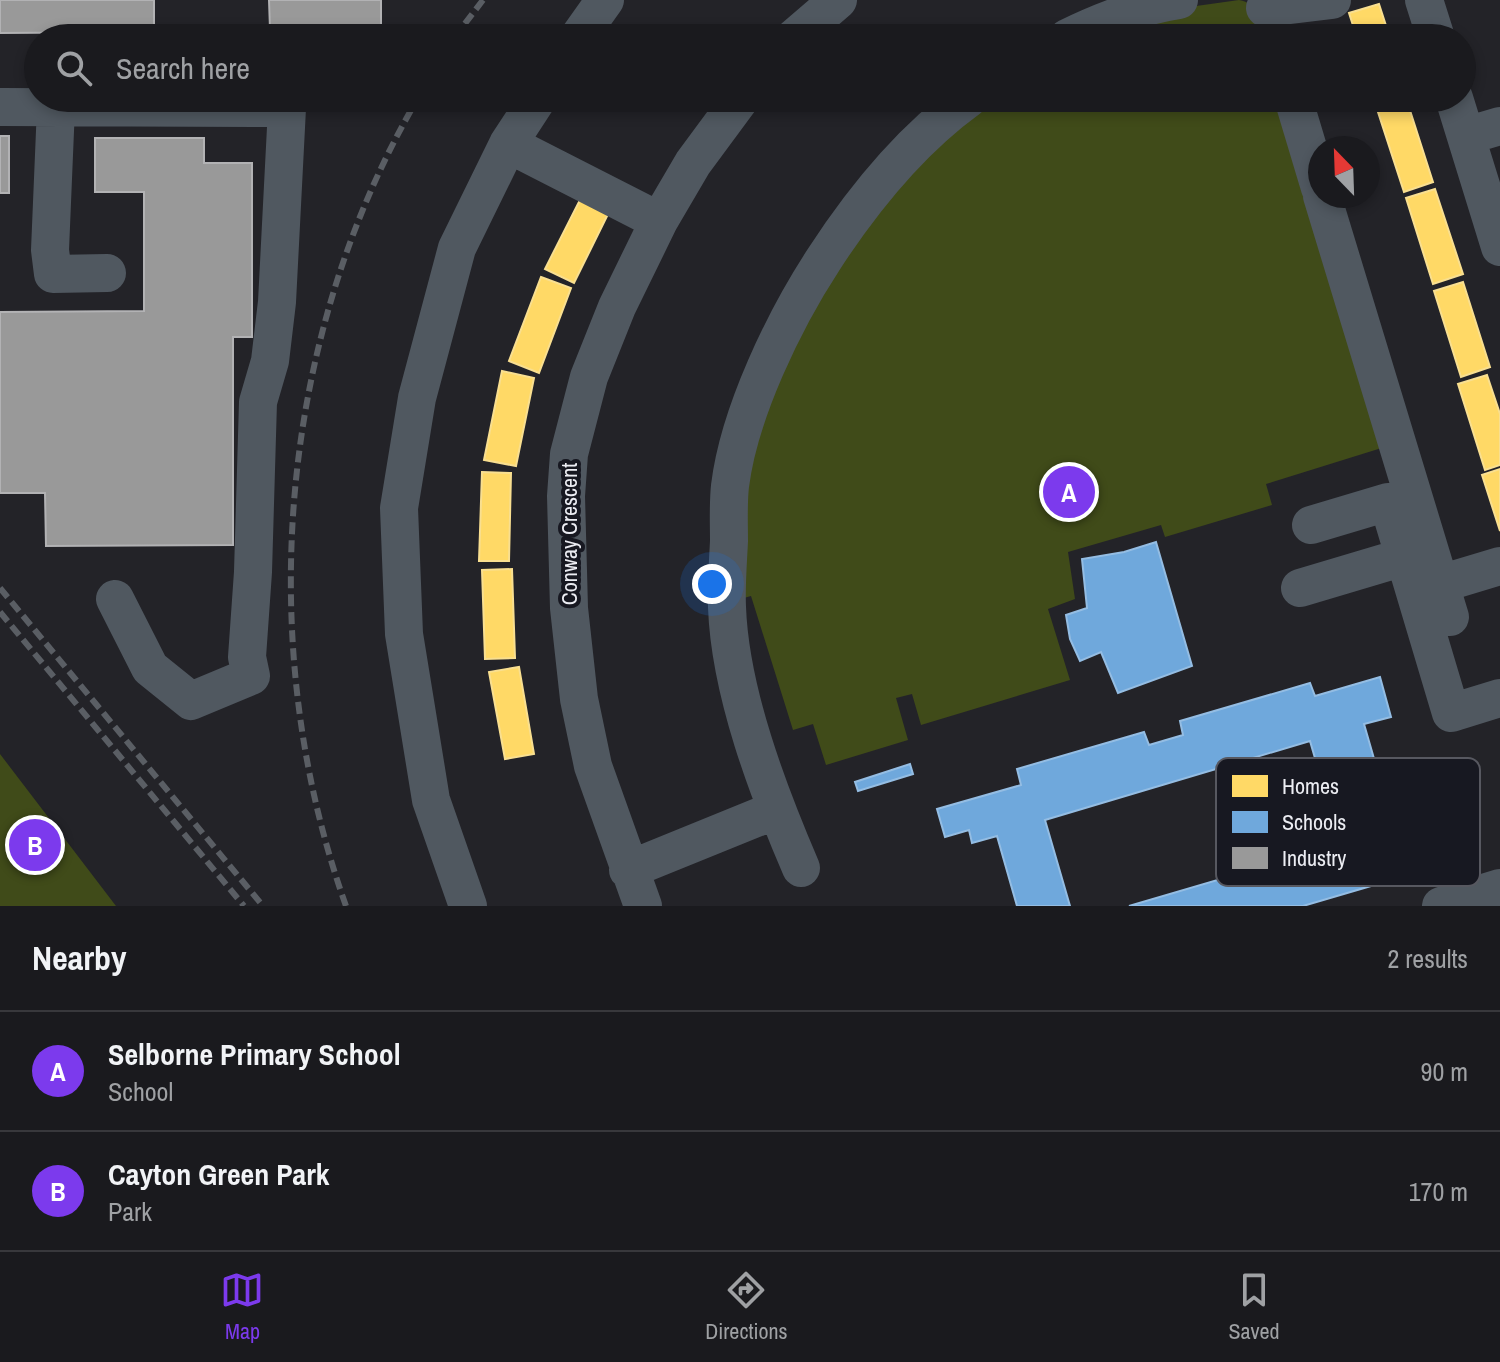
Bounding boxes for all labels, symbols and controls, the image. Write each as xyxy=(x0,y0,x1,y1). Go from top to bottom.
search box xyxy=(24,24,1476,112)
icon: search xyxy=(52,46,96,90)
text: Search here xyxy=(116,48,250,88)
north arrow xyxy=(1308,136,1380,208)
pin: A xyxy=(1043,462,1095,522)
street label: Conway Crescent xyxy=(554,463,584,605)
your location xyxy=(692,564,732,604)
legend xyxy=(1216,758,1480,886)
text: Homes xyxy=(1282,771,1339,801)
text: Schools xyxy=(1282,807,1346,837)
pin: B xyxy=(9,815,61,875)
text: Industry xyxy=(1282,843,1346,873)
text: Nearby xyxy=(32,935,127,981)
text: 2 results xyxy=(1387,941,1468,976)
text: Selborne Primary School xyxy=(108,1034,401,1074)
text: A xyxy=(50,1054,66,1089)
text: 90 m xyxy=(1421,1054,1468,1089)
text: School xyxy=(108,1074,173,1109)
text: Cayton Green Park xyxy=(108,1154,330,1194)
text: B xyxy=(50,1174,66,1209)
text: 170 m xyxy=(1409,1174,1468,1209)
text: Park xyxy=(108,1194,152,1229)
tab: Map xyxy=(220,1268,264,1346)
tab: Directions xyxy=(705,1268,788,1346)
tab: Saved xyxy=(1228,1268,1280,1346)

